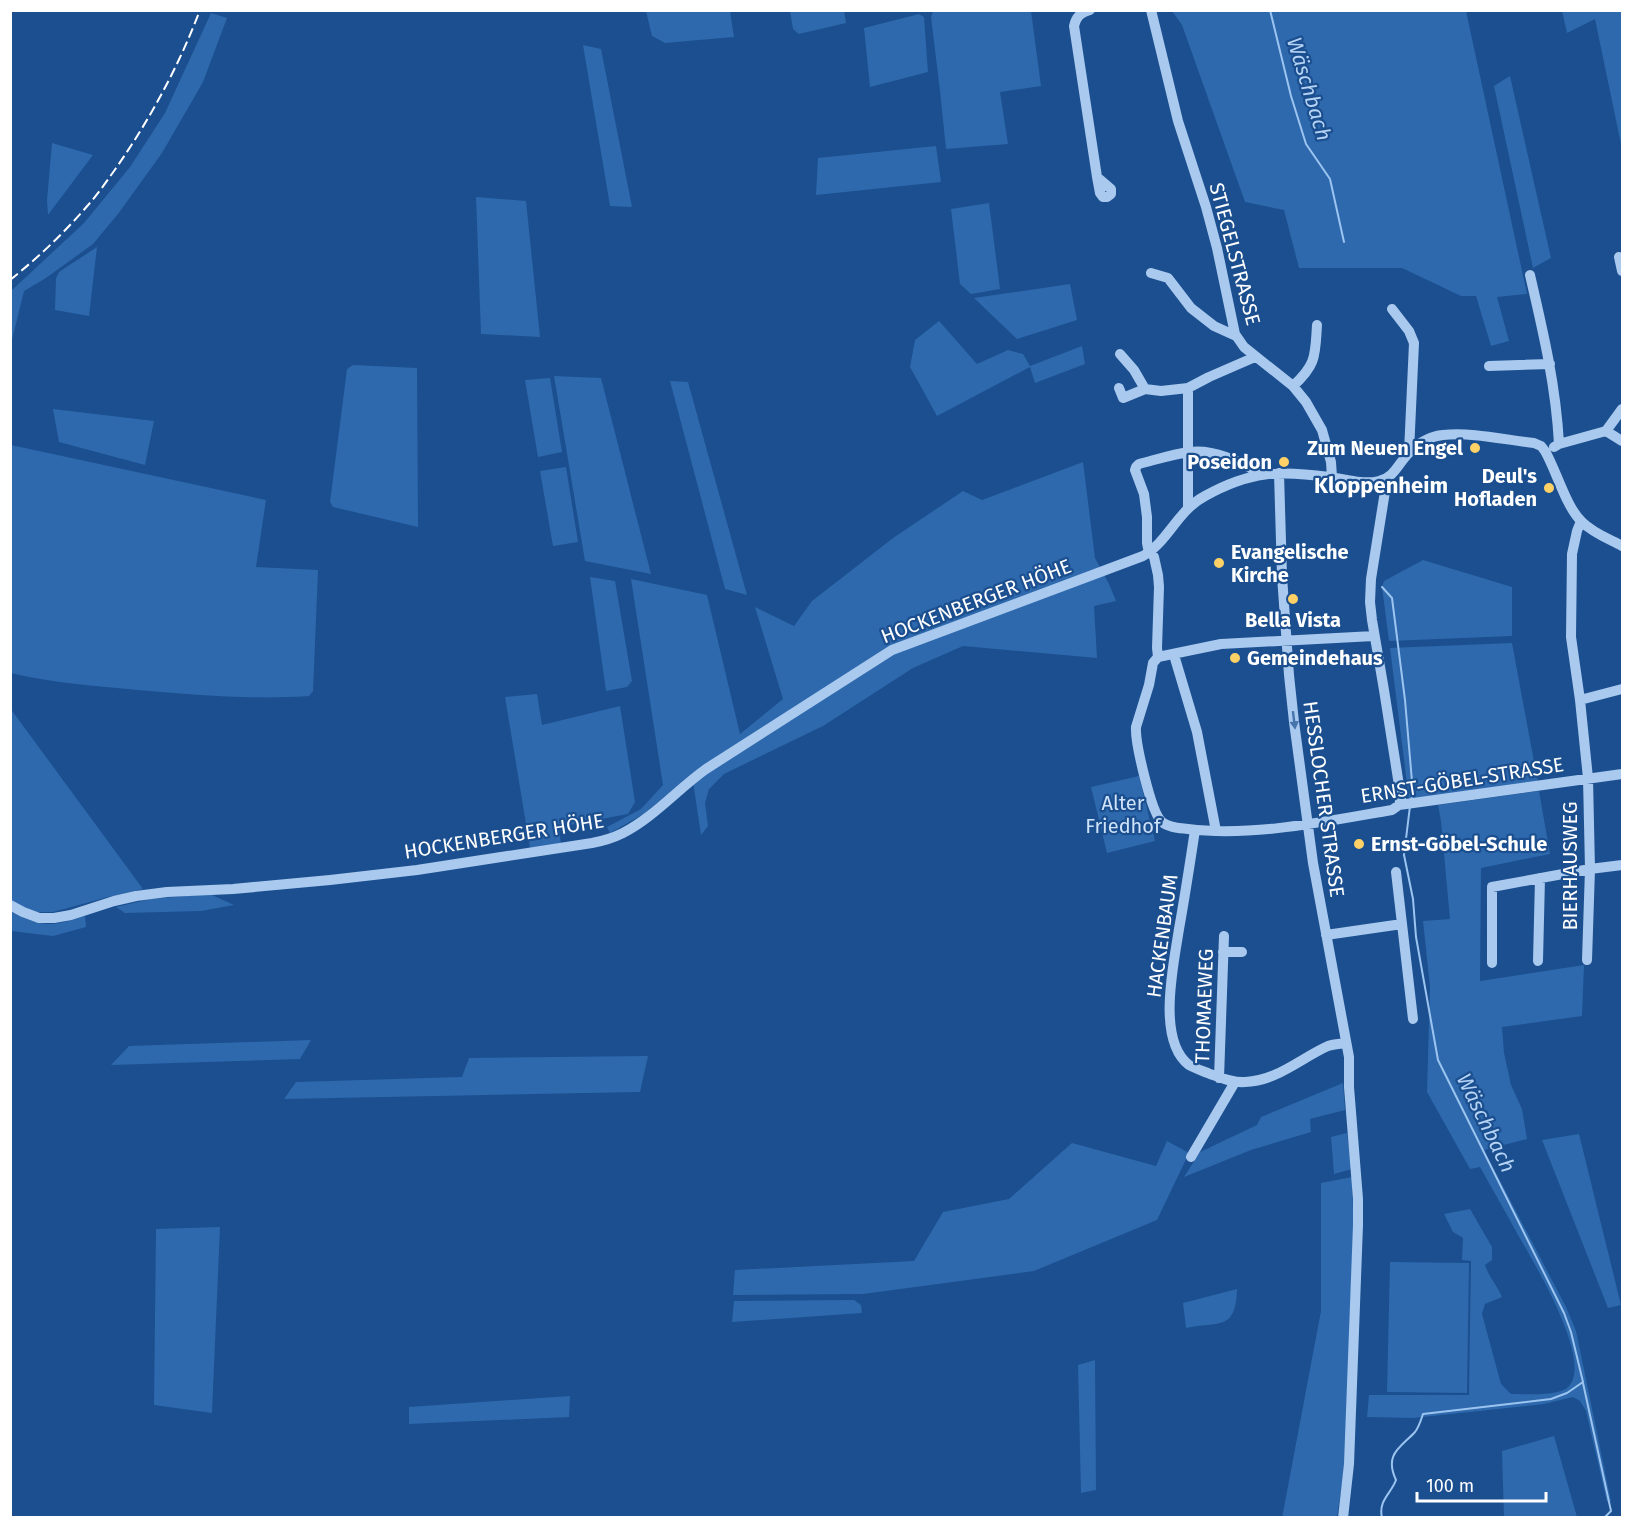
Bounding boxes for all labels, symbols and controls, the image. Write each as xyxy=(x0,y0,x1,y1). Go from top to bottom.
water label: Wäschbach xyxy=(1281,34,1337,144)
street label: STIEGELSTRASSE xyxy=(1204,180,1266,328)
place label: Zum Neuen Engel xyxy=(1307,436,1463,460)
marker: Zum Neuen Engel xyxy=(1468,441,1482,455)
place label: Poseidon xyxy=(1187,450,1272,474)
marker: Poseidon xyxy=(1277,455,1291,469)
place label: Deul's Hofladen xyxy=(1454,464,1537,511)
district label: Kloppenheim xyxy=(1314,472,1448,499)
marker: Deul's Hofladen xyxy=(1542,481,1556,495)
place label: Evangelische Kirche xyxy=(1231,540,1348,587)
street label: HOCKENBERGER HÖHE xyxy=(877,554,1075,648)
marker: Evangelische Kirche xyxy=(1212,556,1226,570)
marker: Bella Vista xyxy=(1286,592,1300,606)
place label: Bella Vista xyxy=(1245,608,1341,632)
place label: Gemeindehaus xyxy=(1247,646,1383,670)
marker: Gemeindehaus xyxy=(1228,651,1242,665)
street label: HESSLOCHER STRASSE xyxy=(1298,699,1350,899)
one-way arrow xyxy=(1289,711,1299,730)
street label: ERNST-GÖBEL-STRASSE xyxy=(1359,752,1565,808)
park label: Alter Friedhof xyxy=(1085,791,1162,838)
street label: BIERHAUSWEG xyxy=(1558,801,1582,931)
street label: HOCKENBERGER HÖHE xyxy=(402,808,606,864)
place label: Ernst-Göbel-Schule xyxy=(1371,832,1547,856)
marker: Ernst-Göbel-Schule xyxy=(1352,837,1366,851)
street label: HACKENBAUM xyxy=(1141,873,1183,999)
street label: THOMAEWEG xyxy=(1190,948,1218,1064)
water label: Wäschbach xyxy=(1451,1069,1521,1177)
scale bar xyxy=(1417,1465,1546,1503)
text: 100 m xyxy=(1426,1475,1474,1497)

